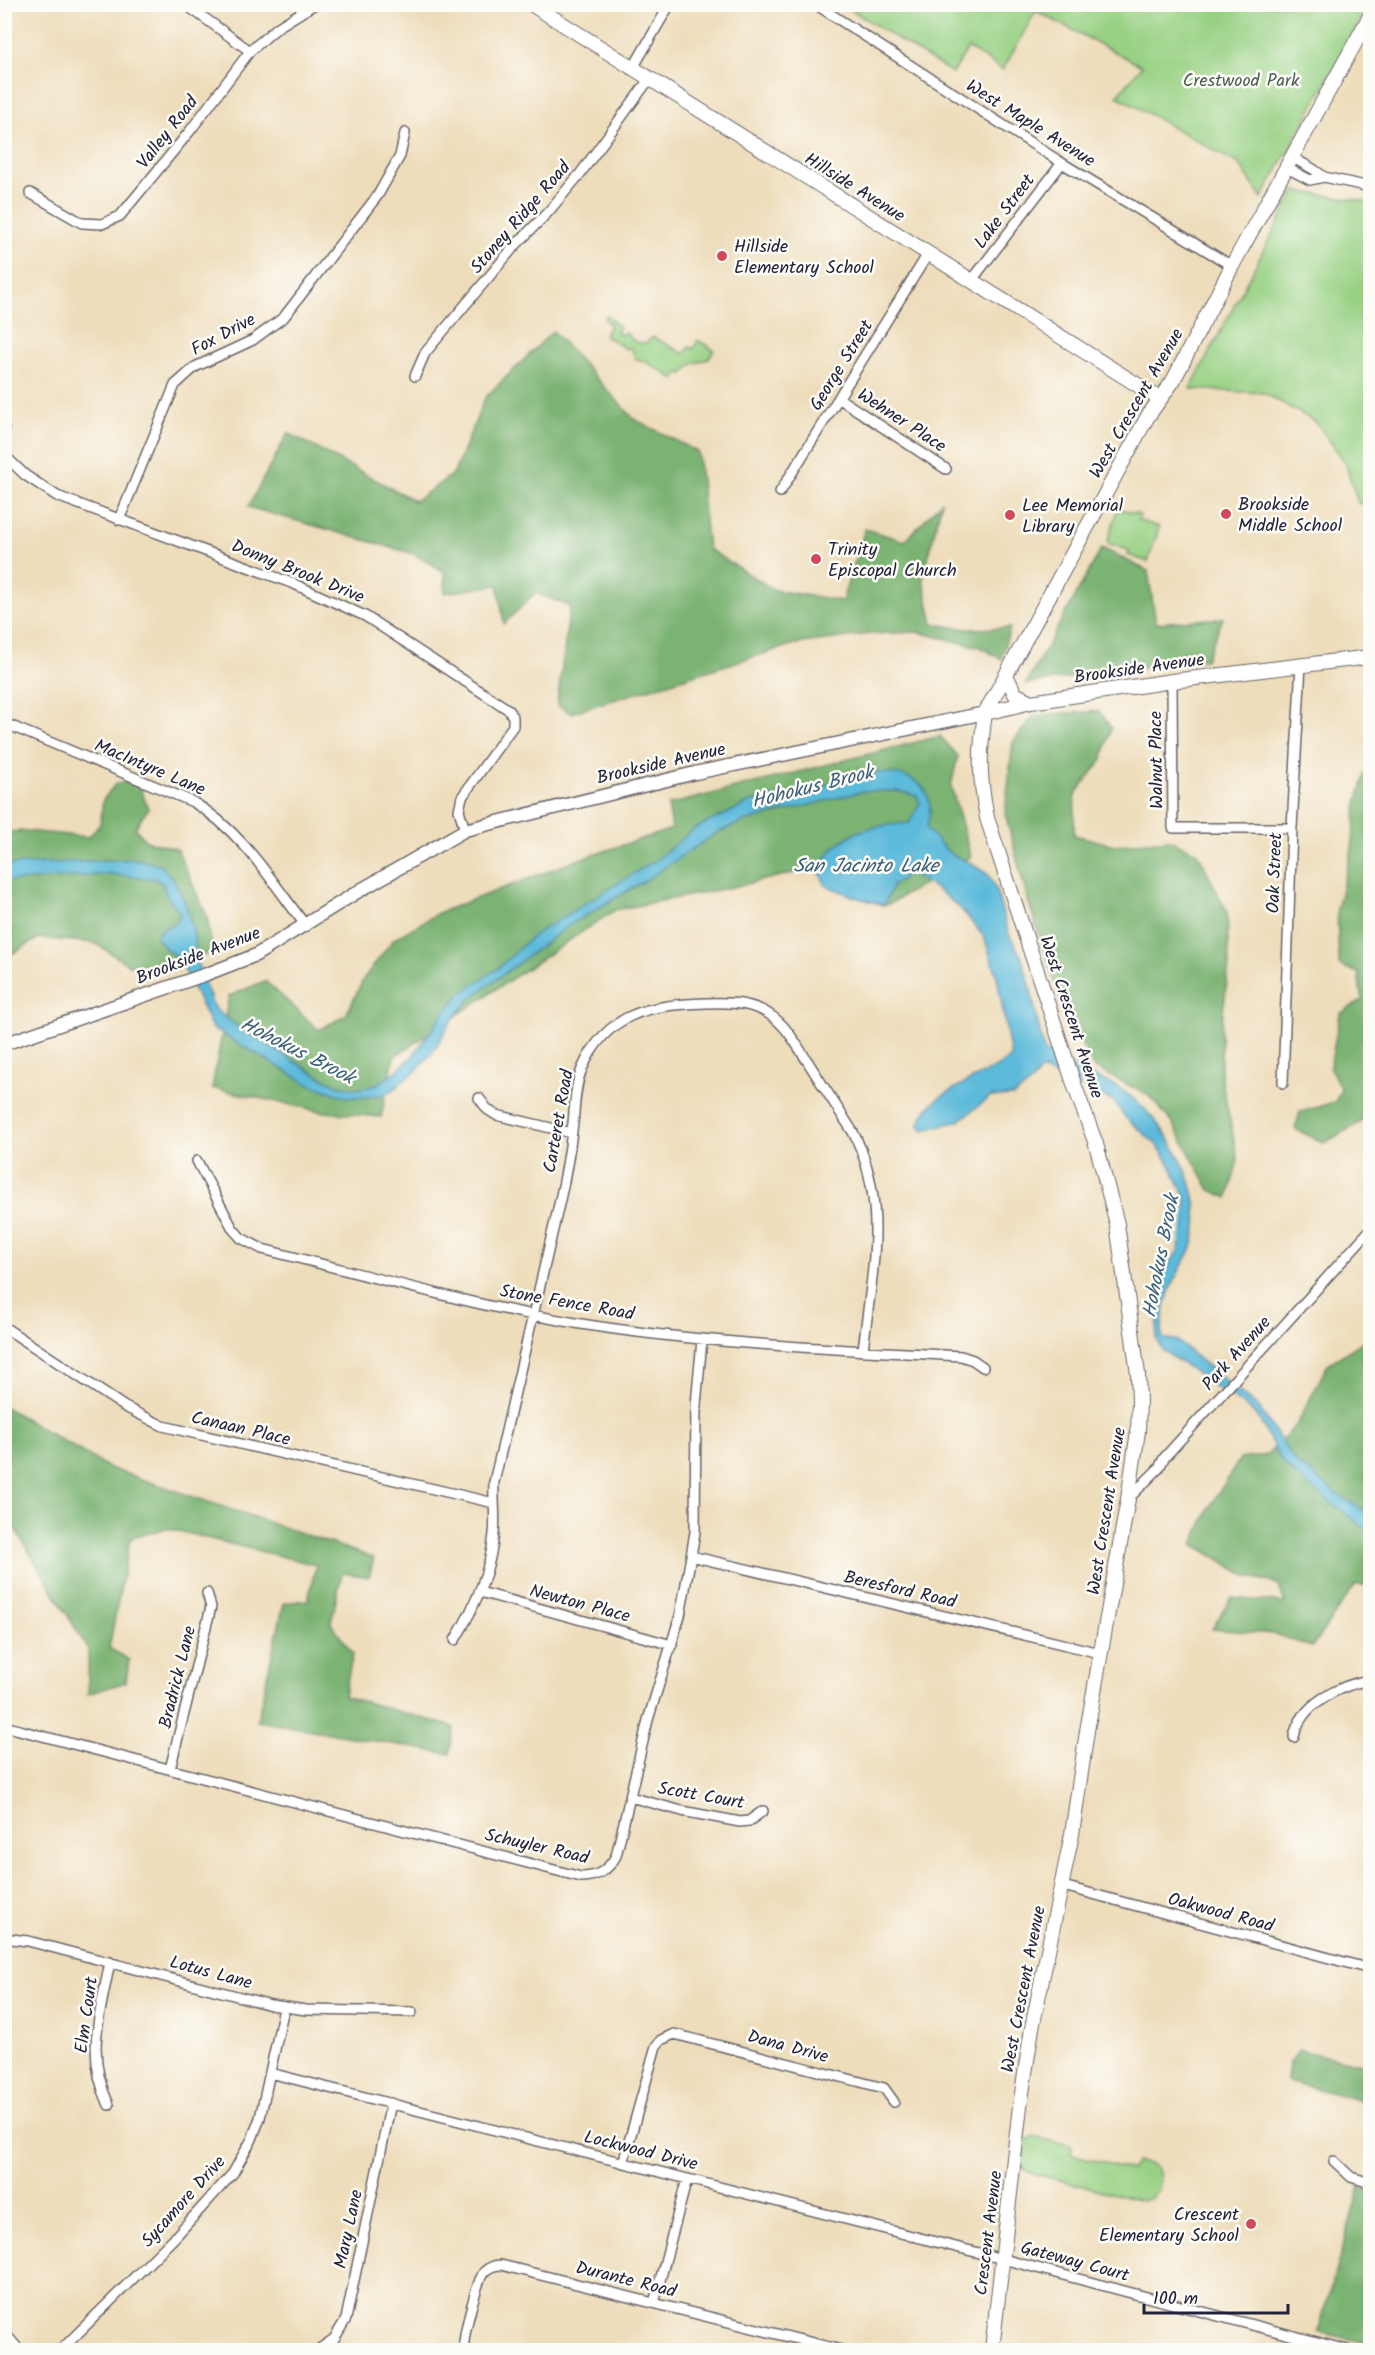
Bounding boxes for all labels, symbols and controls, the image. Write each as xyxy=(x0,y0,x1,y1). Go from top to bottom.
park label: Crestwood Park xyxy=(1183,67,1300,96)
street label: West Maple Avenue xyxy=(960,73,1101,176)
street label: Valley Road xyxy=(130,89,207,176)
street label: Hillside Avenue xyxy=(798,146,910,231)
street label: Stoney Ridge Road xyxy=(464,154,579,281)
street label: Lake Street xyxy=(967,167,1044,256)
place label: Hillside Elementary School xyxy=(734,233,875,283)
marker: Hillside Elementary School xyxy=(715,249,729,263)
street label: Fox Drive xyxy=(186,306,261,365)
street label: George Street xyxy=(803,314,882,417)
street label: West Crescent Avenue xyxy=(1082,323,1192,484)
street label: Wehner Place xyxy=(851,381,952,461)
place label: Brookside Middle School xyxy=(1238,491,1343,541)
place label: Lee Memorial Library xyxy=(1022,492,1124,542)
marker: Brookside Middle School xyxy=(1219,507,1233,521)
marker: Lee Memorial Library xyxy=(1003,508,1017,522)
street label: Donny Brook Drive xyxy=(226,532,368,612)
place label: Trinity Episcopal Church xyxy=(828,536,957,586)
marker: Trinity Episcopal Church xyxy=(809,552,823,566)
street label: Brookside Avenue xyxy=(1072,646,1206,693)
street label: Walnut Place xyxy=(1142,711,1173,809)
street label: MacIntyre Lane xyxy=(89,732,210,805)
street label: Brookside Avenue xyxy=(594,736,729,793)
water label: Hohokus Brook xyxy=(748,757,879,819)
street label: Oak Street xyxy=(1260,831,1291,914)
water label: San Jacinto Lake xyxy=(793,851,941,883)
street label: Brookside Avenue xyxy=(132,919,265,993)
street label: West Crescent Avenue xyxy=(1031,932,1111,1103)
water label: Hohokus Brook xyxy=(234,1009,362,1096)
street label: Carteret Road xyxy=(536,1066,583,1175)
water label: Hohokus Brook xyxy=(1134,1190,1190,1321)
street label: Stone Fence Road xyxy=(497,1277,637,1330)
street label: Park Avenue xyxy=(1195,1310,1279,1398)
street label: Canaan Place xyxy=(188,1404,293,1455)
street label: West Crescent Avenue xyxy=(1080,1425,1135,1597)
street label: Beresford Road xyxy=(841,1563,960,1618)
street label: Newton Place xyxy=(526,1577,633,1632)
street label: Bradrick Lane xyxy=(152,1623,205,1732)
street label: Scott Court xyxy=(655,1775,747,1819)
street label: Schuyler Road xyxy=(482,1821,593,1874)
street label: Oakwood Road xyxy=(1164,1885,1278,1942)
street label: West Crescent Avenue xyxy=(994,1903,1055,2075)
street label: Lotus Lane xyxy=(166,1949,255,1998)
street label: Elm Court xyxy=(68,1974,107,2055)
street label: Dana Drive xyxy=(744,2023,831,2072)
street label: Lockwood Drive xyxy=(581,2123,701,2180)
street label: Sycamore Drive xyxy=(135,2149,234,2255)
street label: Crescent Avenue xyxy=(967,2169,1012,2297)
street label: Mary Lane xyxy=(327,2187,372,2272)
place label: Crescent Elementary School xyxy=(1099,2201,1240,2251)
marker: Crescent Elementary School xyxy=(1244,2217,1258,2231)
street label: Gateway Court xyxy=(1017,2234,1133,2291)
street label: Durante Road xyxy=(572,2254,680,2307)
scale bar xyxy=(1144,2277,1288,2315)
text: 100 m xyxy=(1153,2285,1198,2314)

